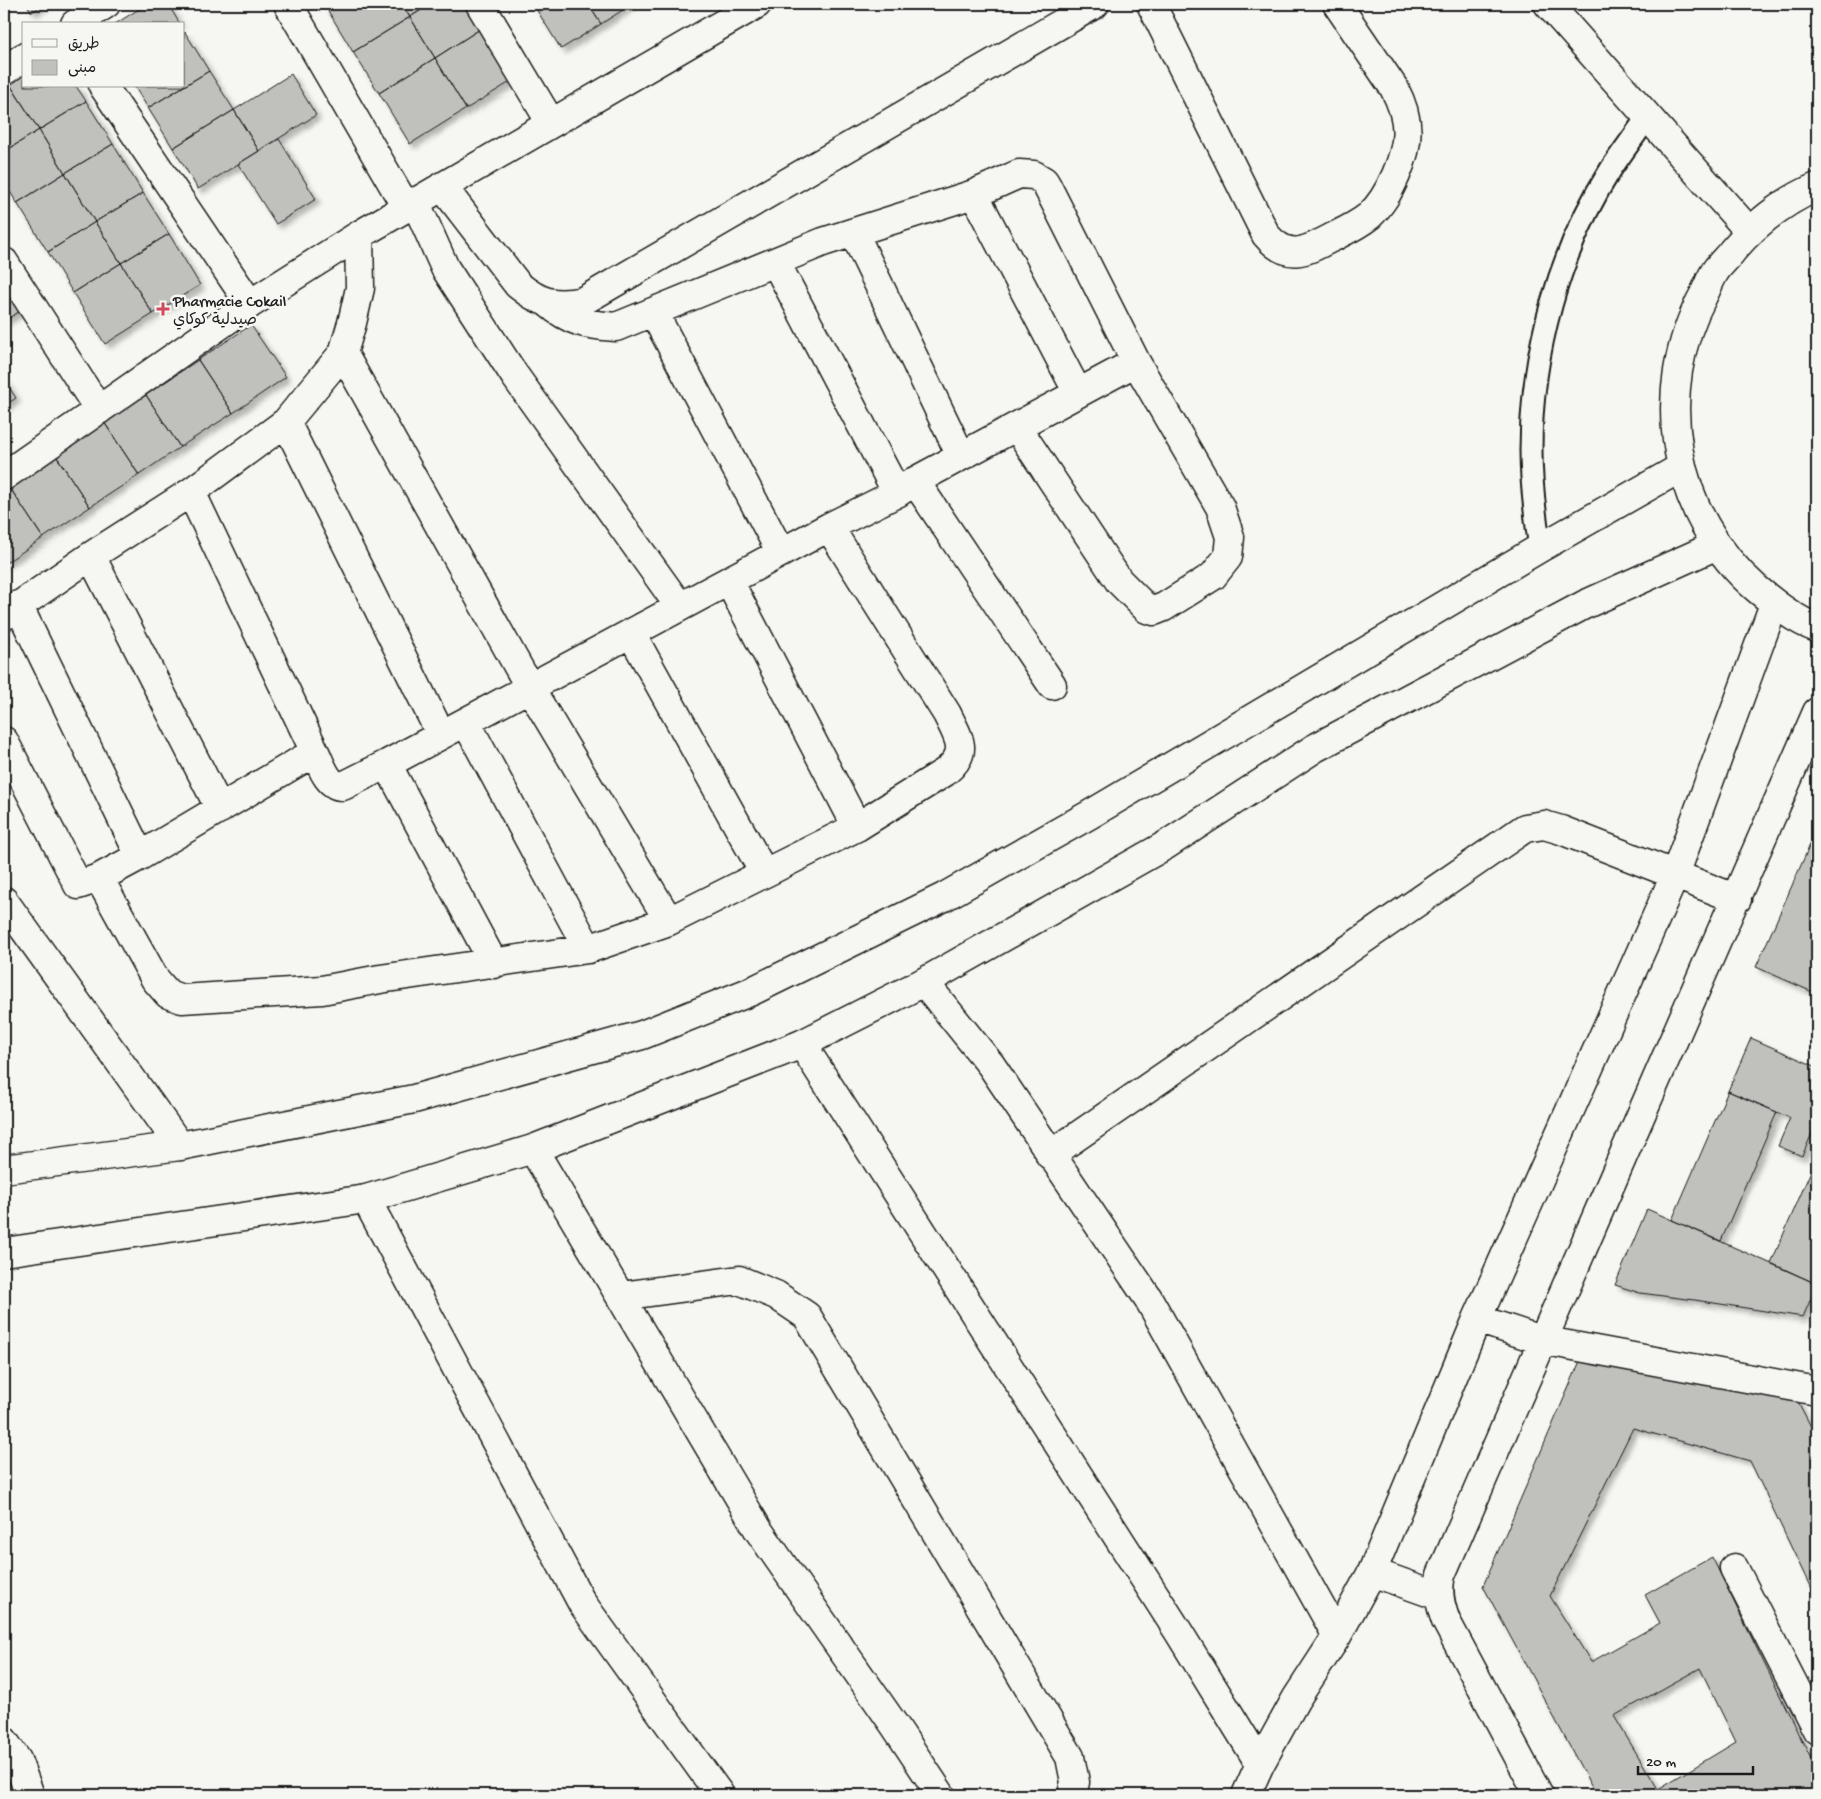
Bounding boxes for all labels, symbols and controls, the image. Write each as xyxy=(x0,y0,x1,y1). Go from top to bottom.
legend xyxy=(22,22,185,88)
text: طريق xyxy=(68,36,100,54)
text: مبنى xyxy=(68,60,96,78)
place label: Pharmacie Cokail صيدلية كوكاي xyxy=(172,294,286,331)
marker: Pharmacie Cokail صيدلية كوكاي xyxy=(157,303,169,315)
scale bar xyxy=(1638,1744,1754,1776)
text: 20 m xyxy=(1646,1754,1676,1772)

